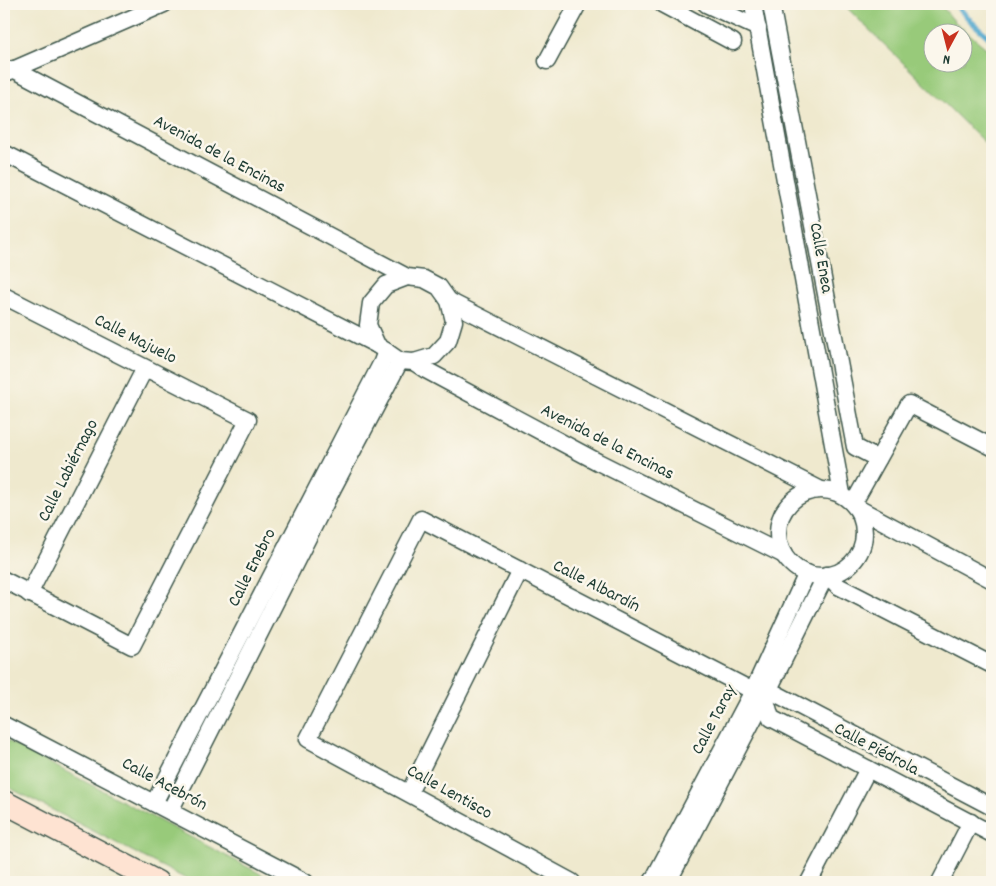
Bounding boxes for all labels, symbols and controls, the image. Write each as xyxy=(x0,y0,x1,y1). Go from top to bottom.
north arrow xyxy=(924,22,974,72)
text: N xyxy=(942,49,951,69)
street label: Avenida de la Encinas xyxy=(148,110,290,200)
street label: Calle Enea xyxy=(802,221,839,296)
street label: Calle Majuelo xyxy=(89,309,181,371)
street label: Avenida de la Encinas xyxy=(536,399,678,487)
street label: Calle Labiérnago xyxy=(32,415,106,527)
street label: Calle Enebro xyxy=(223,525,283,611)
street label: Calle Albardín xyxy=(548,554,644,620)
street label: Calle Taray xyxy=(686,680,744,759)
street label: Calle Piédrola xyxy=(829,717,923,783)
street label: Calle Acebrón xyxy=(117,752,211,818)
street label: Calle Lentisco xyxy=(402,759,496,827)

